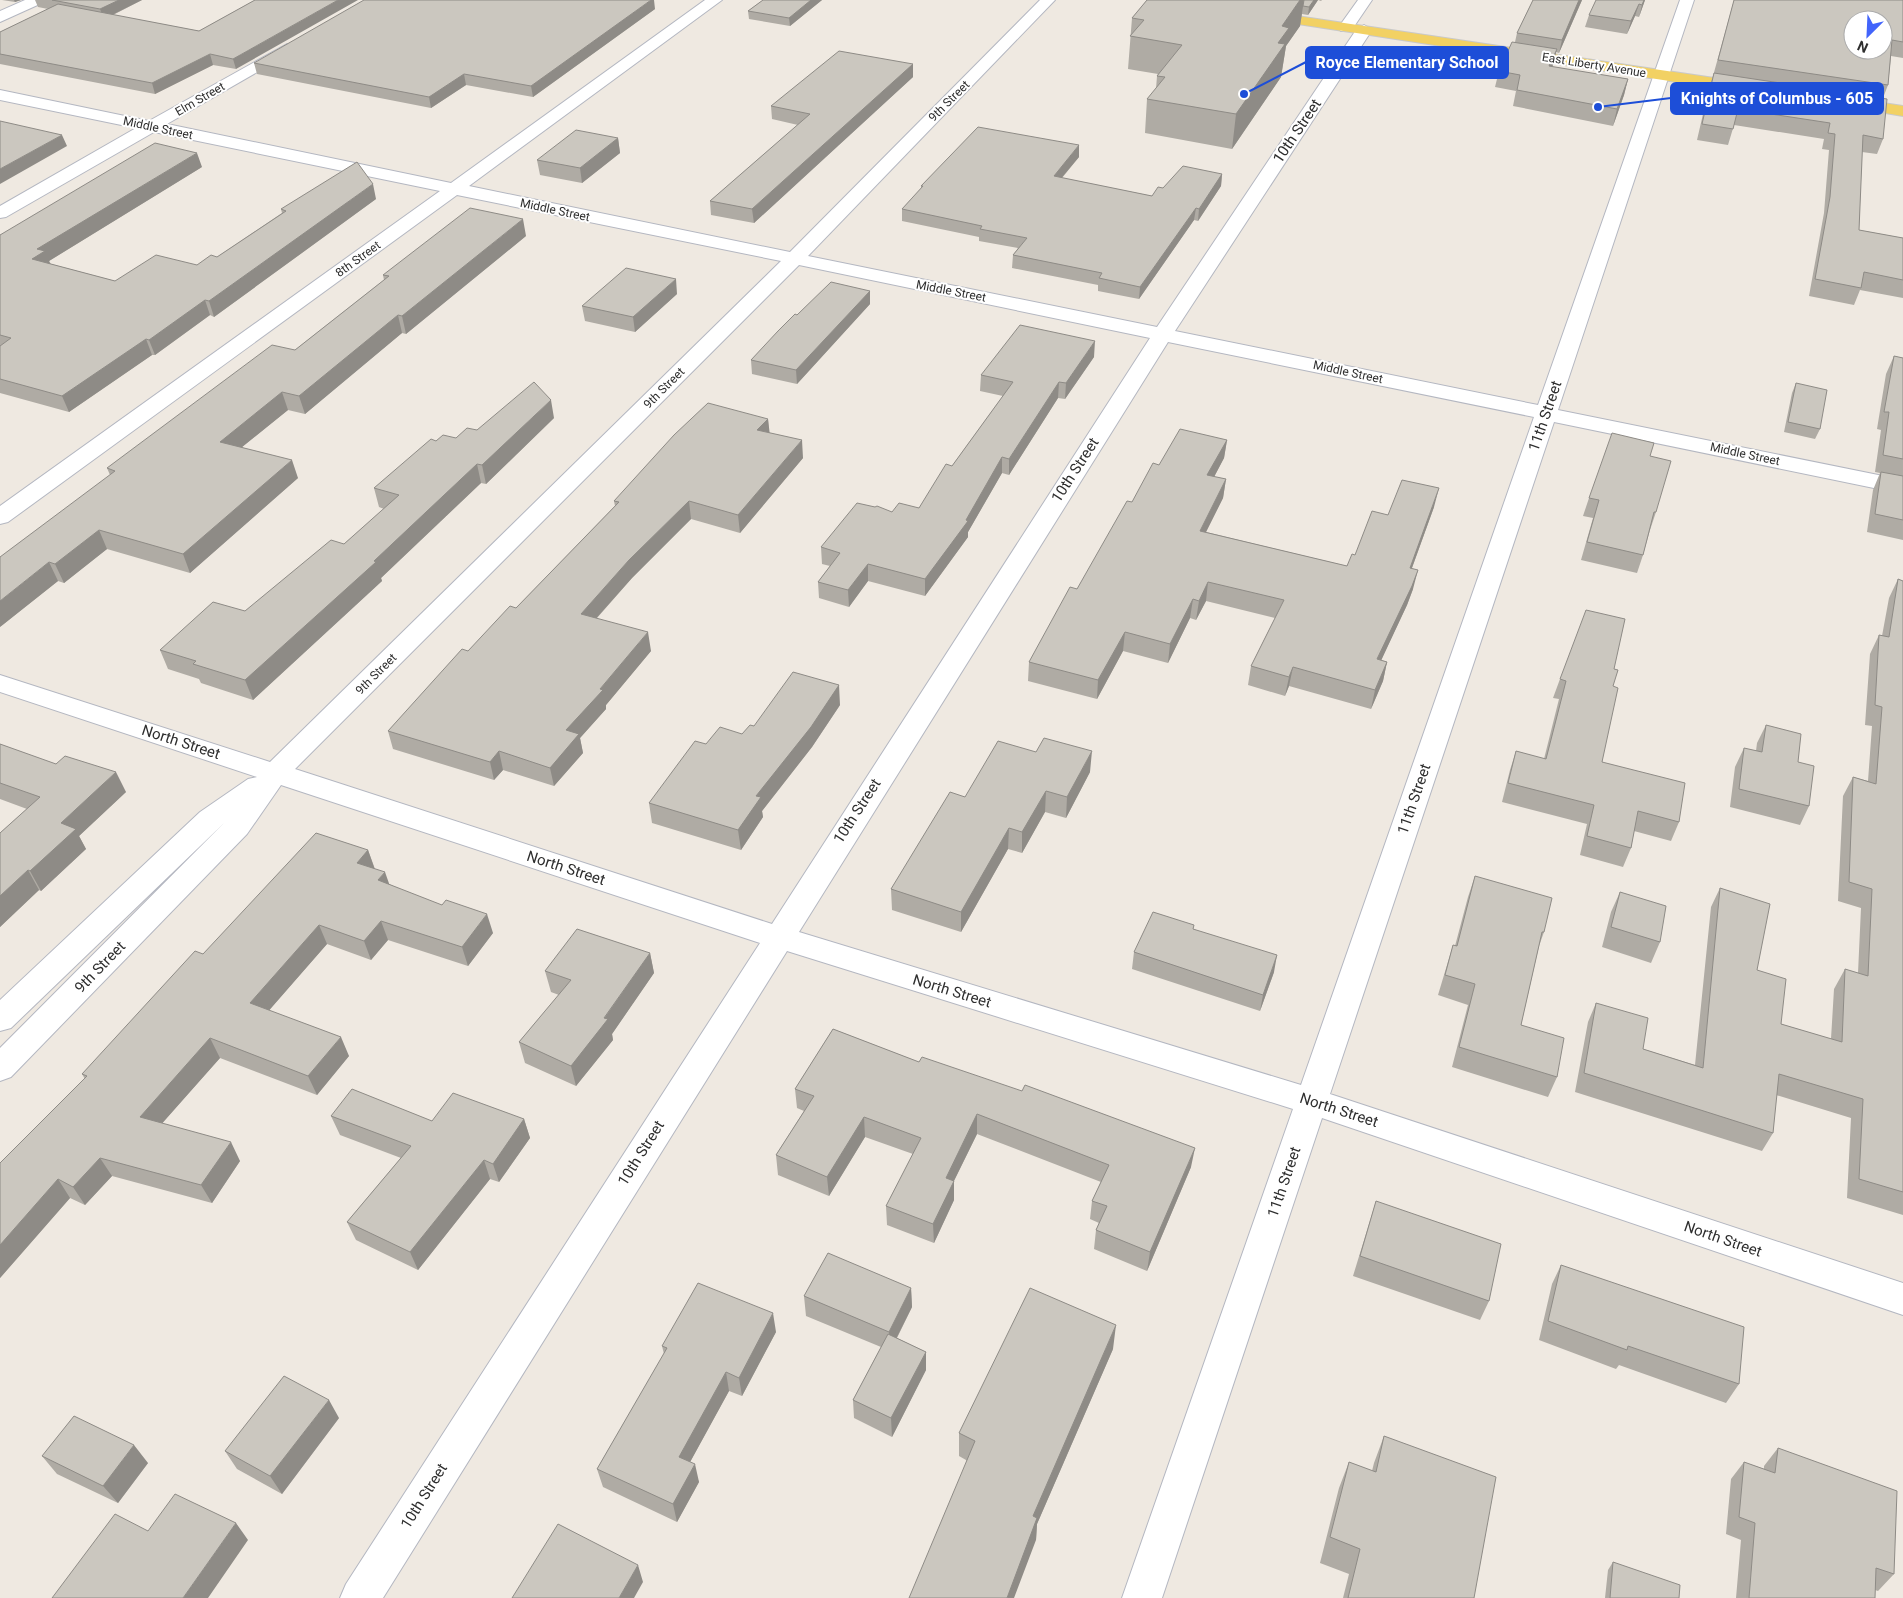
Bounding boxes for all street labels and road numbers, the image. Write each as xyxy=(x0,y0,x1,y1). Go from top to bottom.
street label: East Liberty Avenue xyxy=(1541,50,1647,80)
street label: 9th Street xyxy=(926,78,972,124)
street label: Elm Street xyxy=(173,79,227,119)
street label: 10th Street xyxy=(1269,95,1325,166)
street label: Middle Street xyxy=(122,114,194,142)
street label: Middle Street xyxy=(519,196,591,224)
street label: 8th Street xyxy=(333,238,383,280)
street label: Middle Street xyxy=(915,277,987,305)
street label: Middle Street xyxy=(1312,358,1384,386)
street label: 9th Street xyxy=(641,365,687,411)
street label: 11th Street xyxy=(1525,378,1565,454)
street label: 10th Street xyxy=(1047,434,1103,506)
street label: Middle Street xyxy=(1709,440,1781,468)
street label: 9th Street xyxy=(353,651,399,697)
street label: North Street xyxy=(140,721,222,763)
street label: 11th Street xyxy=(1394,761,1434,837)
street label: 10th Street xyxy=(829,775,885,847)
street label: North Street xyxy=(525,847,607,889)
street label: 9th Street xyxy=(71,937,129,997)
street label: North Street xyxy=(911,971,994,1011)
street label: North Street xyxy=(1298,1089,1380,1131)
street label: 10th Street xyxy=(614,1117,668,1189)
street label: 11th Street xyxy=(1264,1144,1304,1220)
street label: North Street xyxy=(1682,1217,1764,1261)
street label: 10th Street xyxy=(397,1460,451,1532)

